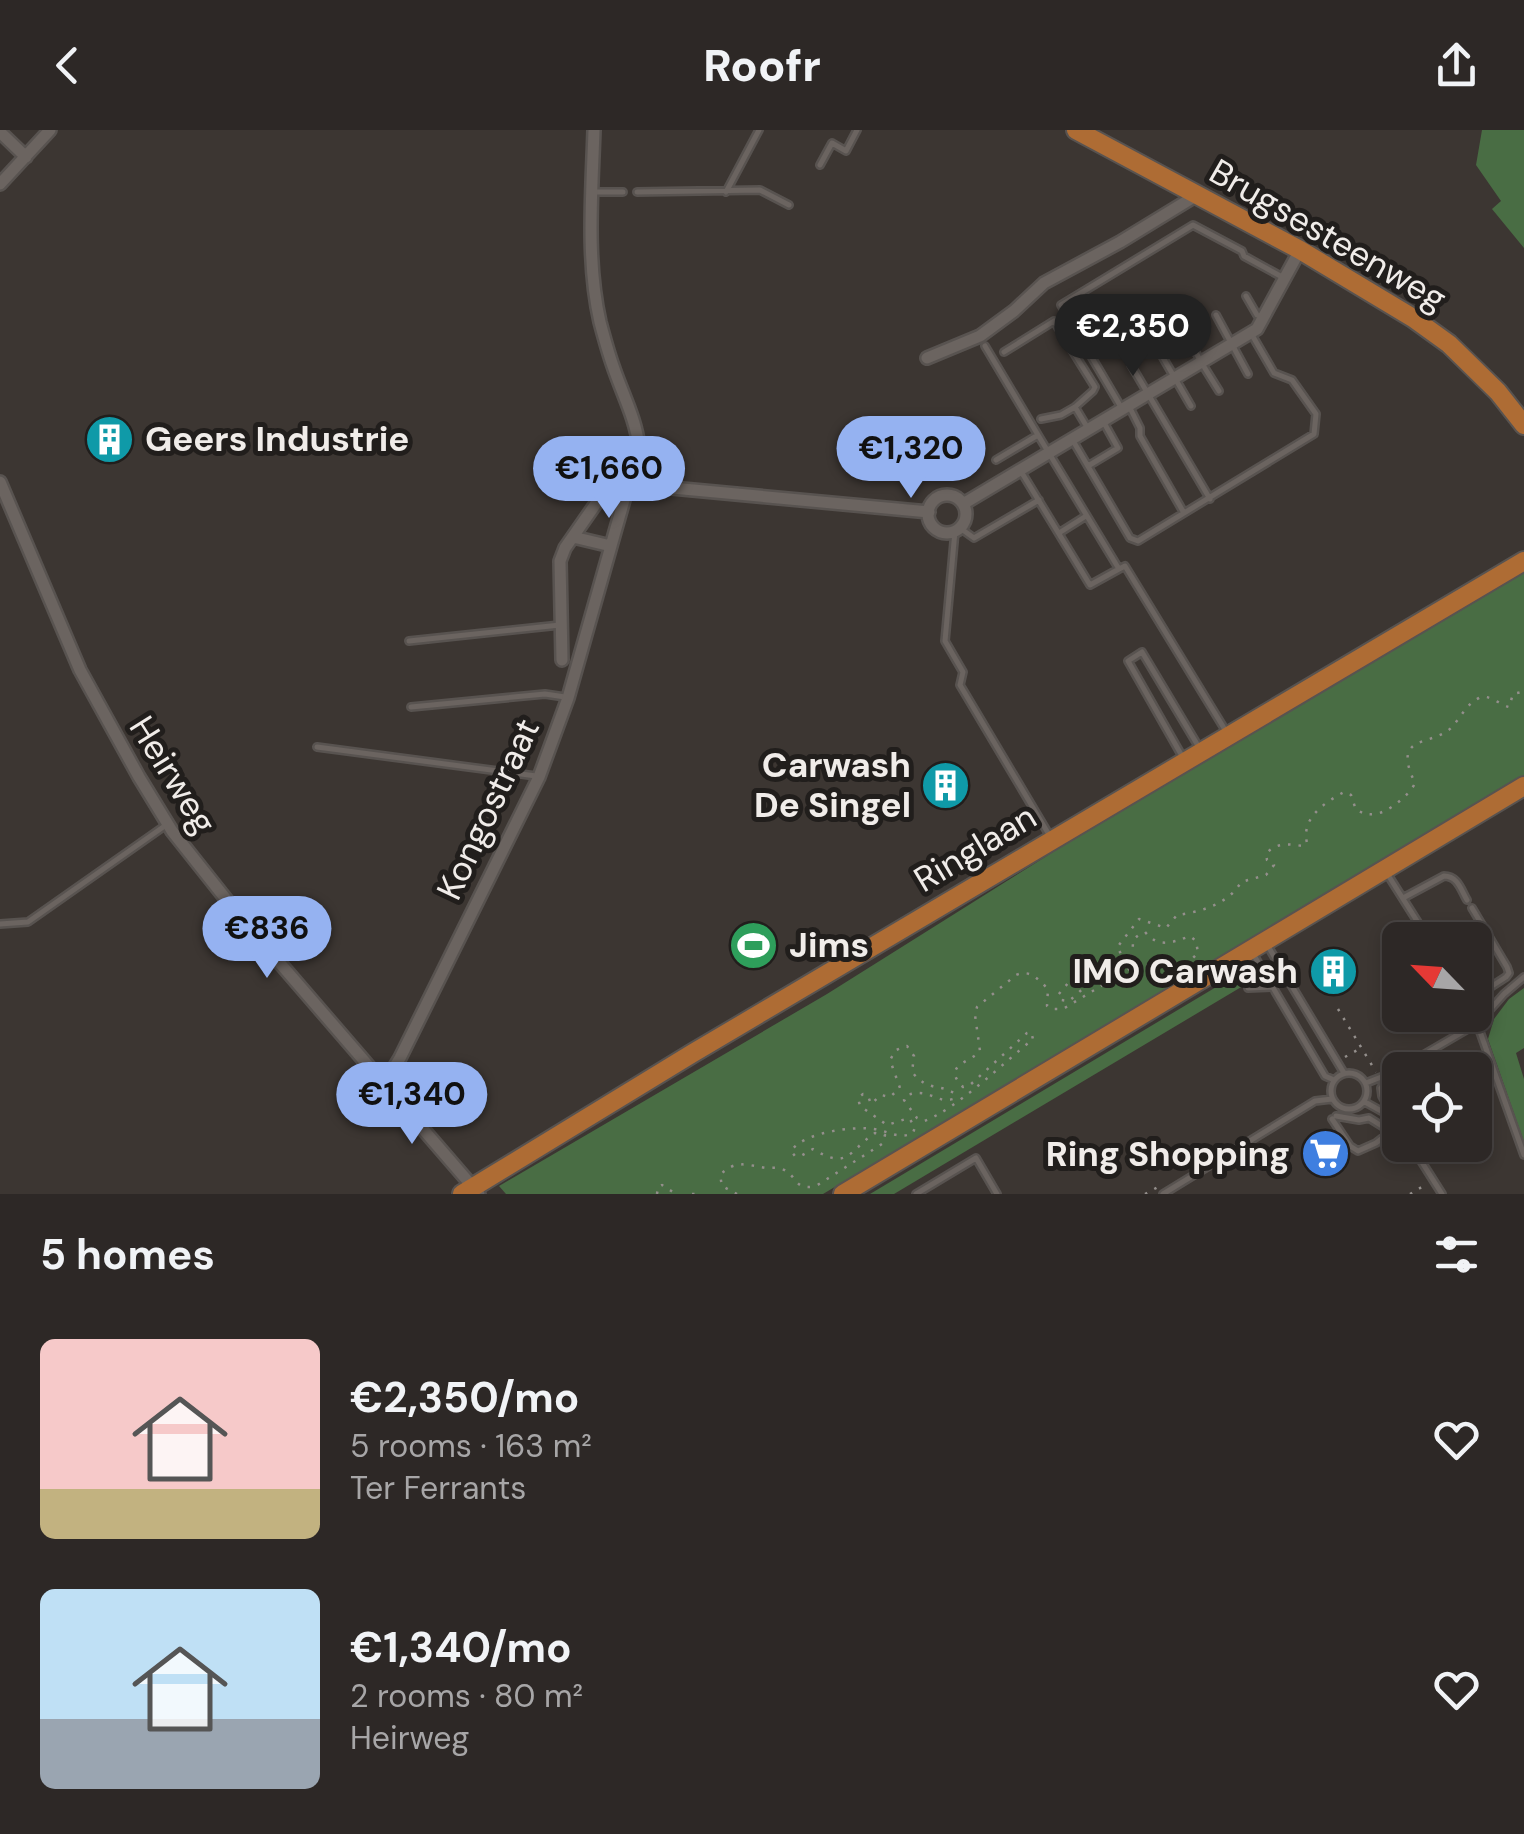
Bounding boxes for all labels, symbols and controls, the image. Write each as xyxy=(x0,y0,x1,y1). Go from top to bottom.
text: Roofr xyxy=(703,36,821,95)
icon: back xyxy=(40,38,95,93)
icon: share xyxy=(1429,38,1484,93)
street label: Brugsesteenweg xyxy=(1201,148,1455,322)
pin: €2,350 xyxy=(1052,294,1214,379)
text: €2,350 xyxy=(1076,305,1190,347)
building icon: Geers Industrie xyxy=(84,413,136,465)
place label: Geers Industrie xyxy=(145,416,409,462)
pin: €1,320 xyxy=(830,416,992,501)
text: €1,320 xyxy=(859,427,963,469)
pin: €1,660 xyxy=(528,436,690,521)
text: €1,660 xyxy=(555,447,663,489)
street label: Heirweg xyxy=(119,708,227,842)
street label: Kongostraat xyxy=(426,711,550,907)
place label: Carwash De Singel xyxy=(754,742,911,828)
building icon: Carwash De Singel xyxy=(920,759,972,811)
street label: Ringlaan xyxy=(905,794,1045,902)
pin: €836 xyxy=(208,896,326,981)
text: €836 xyxy=(224,907,310,949)
sports icon: Jims xyxy=(728,919,780,971)
place label: Jims xyxy=(789,922,869,968)
north arrow xyxy=(1382,922,1492,1032)
map controls xyxy=(1382,922,1492,1162)
building icon: IMO Carwash xyxy=(1307,945,1359,997)
place label: IMO Carwash xyxy=(1073,948,1298,994)
button: locate xyxy=(1382,1052,1492,1162)
pin: €1,340 xyxy=(331,1062,493,1147)
text: €1,340 xyxy=(358,1073,466,1115)
supermarket icon: Ring Shopping xyxy=(1299,1128,1351,1180)
place label: Ring Shopping xyxy=(1046,1131,1290,1177)
text: 5 homes xyxy=(40,1227,215,1282)
icon: filters xyxy=(1429,1227,1484,1282)
text: €2,350/mo xyxy=(350,1370,579,1425)
icon: home xyxy=(120,1379,240,1499)
icon: heart xyxy=(1429,1412,1484,1467)
text: 5 rooms · 163 m² xyxy=(350,1425,592,1467)
text: Ter Ferrants xyxy=(350,1467,526,1509)
text: €1,340/mo xyxy=(350,1620,572,1675)
icon: home xyxy=(120,1629,240,1749)
icon: heart xyxy=(1429,1662,1484,1717)
text: 2 rooms · 80 m² xyxy=(350,1675,583,1717)
text: Heirweg xyxy=(350,1717,469,1759)

